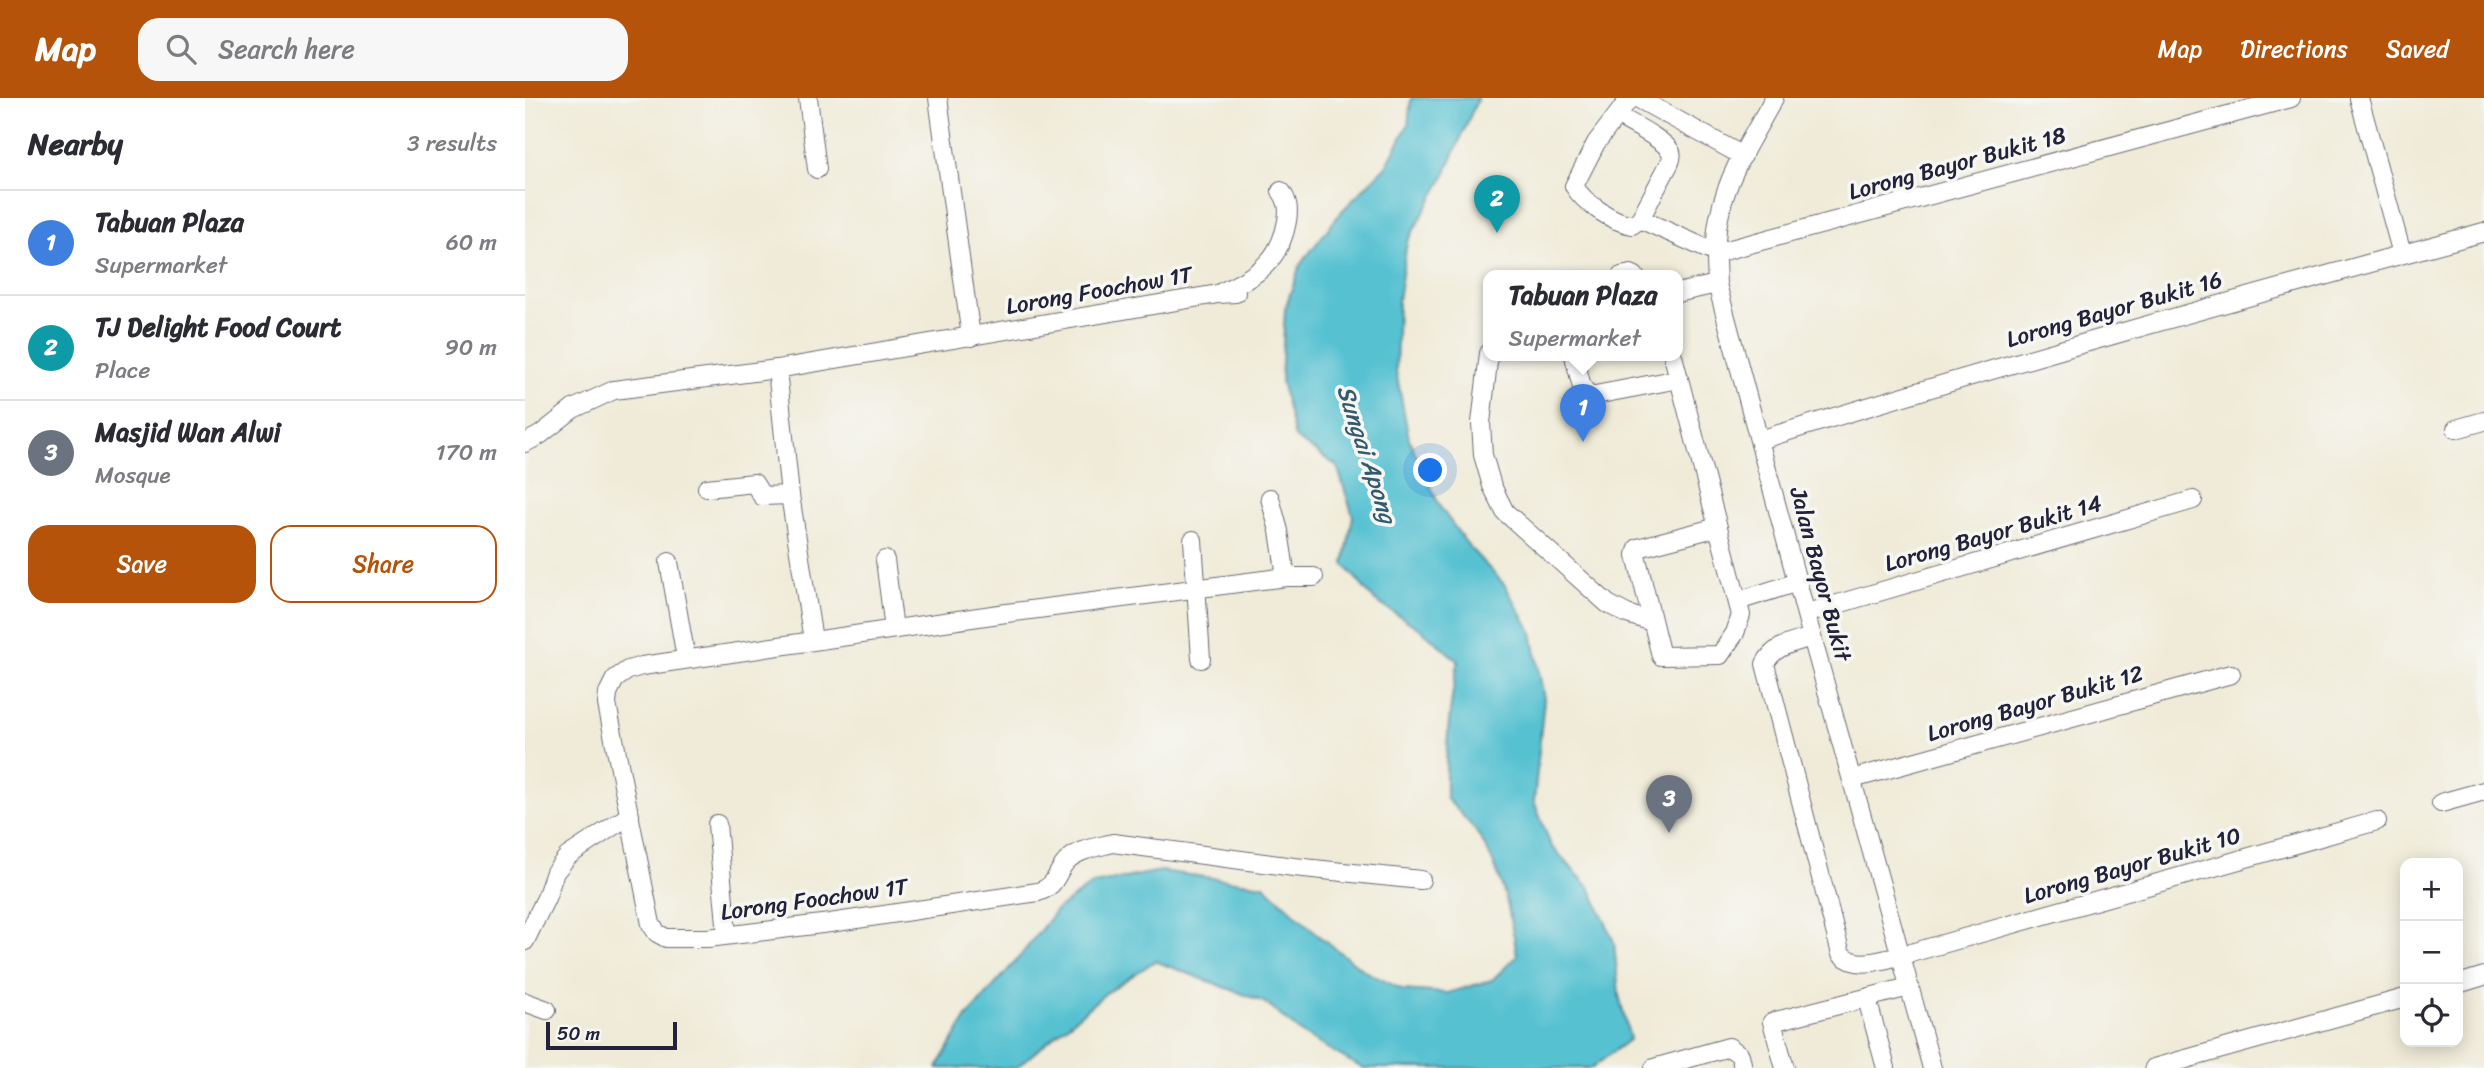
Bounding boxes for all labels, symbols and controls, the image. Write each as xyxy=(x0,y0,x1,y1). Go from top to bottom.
search box xyxy=(138,18,628,81)
text: Map xyxy=(35,20,96,78)
text: Search here xyxy=(218,26,355,72)
text: Map xyxy=(2158,28,2202,70)
text: Directions xyxy=(2240,28,2348,70)
text: Saved xyxy=(2386,28,2449,70)
icon: search xyxy=(162,30,200,68)
street label: Lorong Bayor Bukit 18 xyxy=(1844,115,2071,212)
text: Nearby xyxy=(28,117,123,171)
text: 3 results xyxy=(407,123,497,164)
pin: 2 xyxy=(1474,175,1520,233)
text: Tabuan Plaza xyxy=(95,199,244,245)
text: 1 xyxy=(46,222,56,263)
text: 60 m xyxy=(446,222,497,263)
text: Supermarket xyxy=(95,245,227,286)
street label: Lorong Foochow 1T xyxy=(1003,254,1197,327)
street label: Lorong Bayor Bukit 16 xyxy=(2001,259,2227,360)
popup xyxy=(1483,270,1683,361)
text: Tabuan Plaza xyxy=(1509,272,1657,318)
text: TJ Delight Food Court xyxy=(95,304,341,350)
text: Supermarket xyxy=(1509,318,1641,359)
text: 2 xyxy=(44,327,58,368)
text: 90 m xyxy=(445,327,497,368)
text: Place xyxy=(95,350,150,391)
water label: Sungai Apong xyxy=(1325,379,1410,531)
pin: 1 xyxy=(1560,384,1606,442)
text: Masjid Wan Alwi xyxy=(95,409,281,455)
text: 3 xyxy=(45,432,57,473)
text: 170 m xyxy=(436,432,497,473)
your location xyxy=(1413,453,1447,487)
text: Mosque xyxy=(95,455,171,496)
street label: Jalan Bayor Bukit xyxy=(1777,481,1864,667)
street label: Lorong Bayor Bukit 14 xyxy=(1880,483,2107,584)
button: Save xyxy=(28,525,256,603)
button: Share xyxy=(270,525,497,603)
street label: Lorong Bayor Bukit 12 xyxy=(1922,653,2148,754)
pin: 3 xyxy=(1646,775,1692,833)
street label: Lorong Bayor Bukit 10 xyxy=(2019,815,2246,916)
map controls xyxy=(2400,858,2463,1047)
button: + xyxy=(2400,858,2463,921)
street label: Lorong Foochow 1T xyxy=(718,866,912,933)
button: − xyxy=(2400,921,2463,984)
button: locate xyxy=(2400,984,2463,1047)
text: 50 m xyxy=(557,1017,600,1050)
scale bar xyxy=(546,1019,677,1051)

